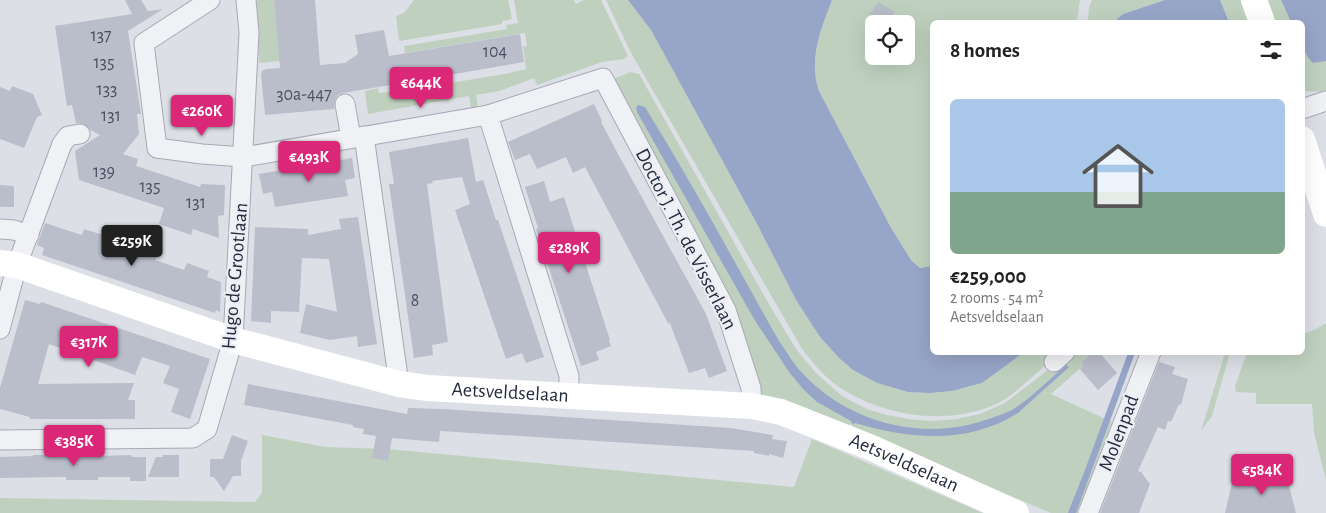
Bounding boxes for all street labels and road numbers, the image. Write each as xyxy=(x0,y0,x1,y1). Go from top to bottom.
street label: Doctor J. Th. de Visserlaan xyxy=(632,145,740,333)
street label: Hugo de Grootlaan xyxy=(219,202,251,350)
street label: Aetsveldselaan xyxy=(451,379,569,406)
street label: Molenpad xyxy=(1095,392,1143,474)
street label: Aetsveldselaan xyxy=(847,430,962,496)

